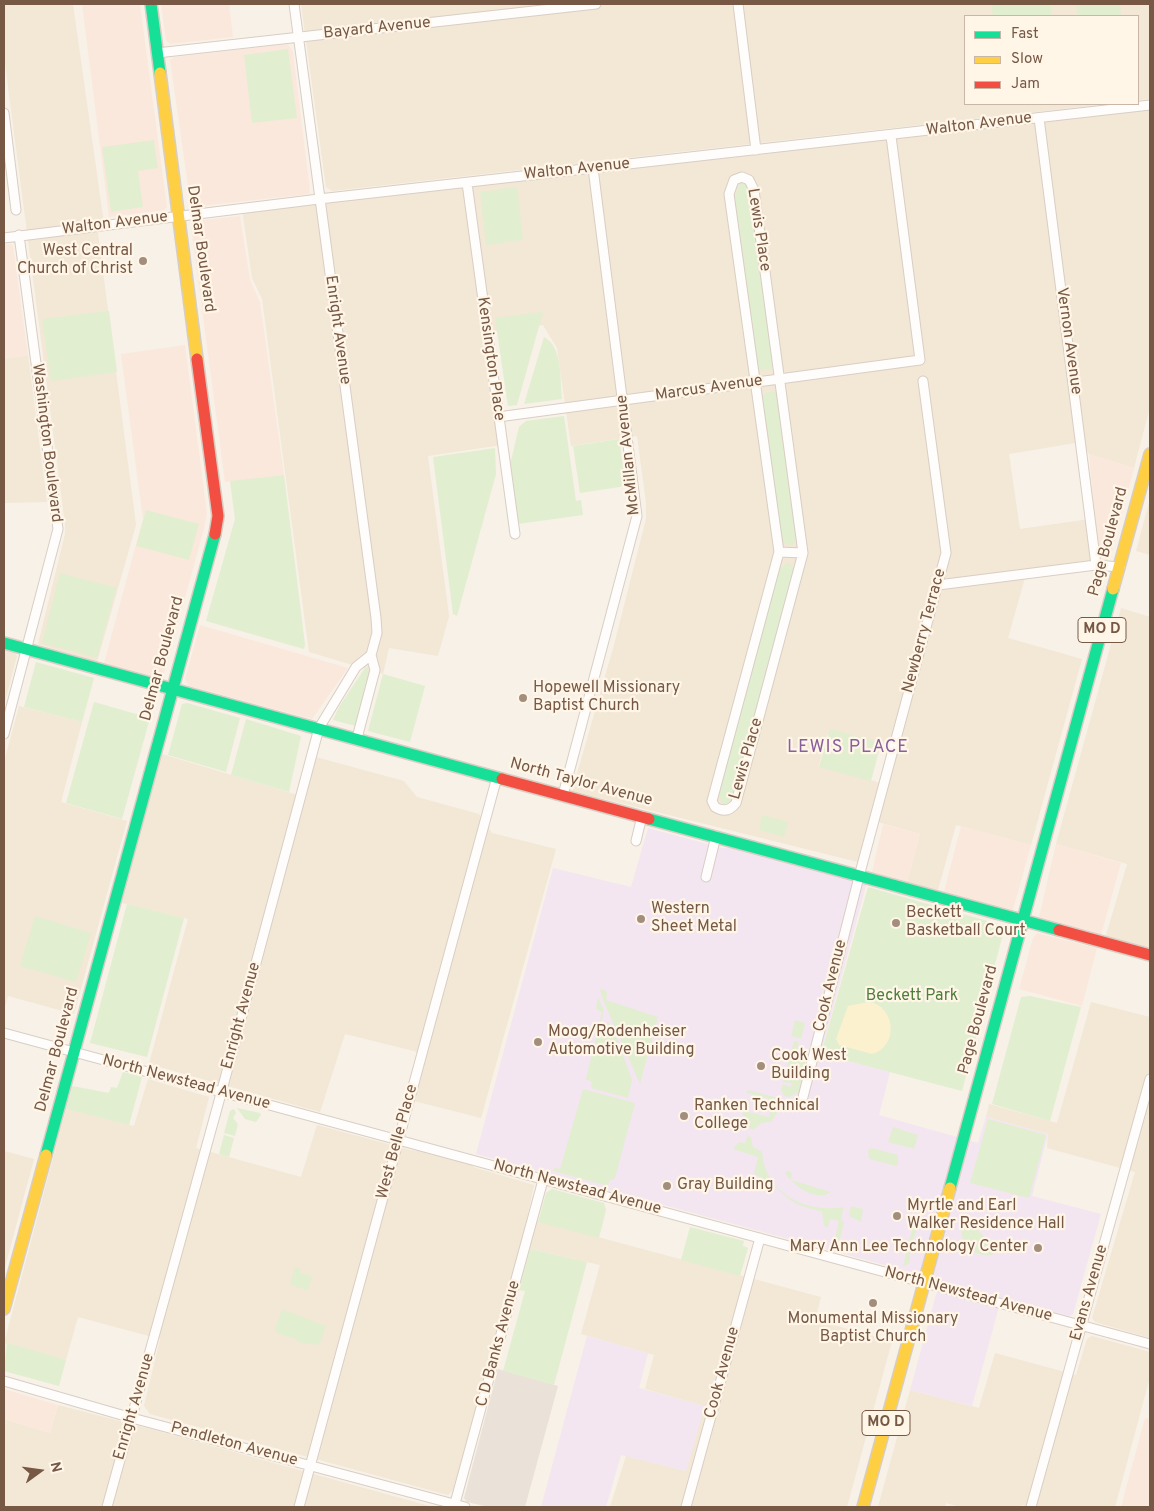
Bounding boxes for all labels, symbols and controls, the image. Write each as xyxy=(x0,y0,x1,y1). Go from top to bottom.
street label: Bayard Avenue xyxy=(322,14,432,44)
legend xyxy=(964,15,1139,105)
text: Fast xyxy=(1011,25,1039,44)
text: Slow xyxy=(1011,50,1043,69)
text: Jam xyxy=(1011,75,1040,94)
street label: Walton Avenue xyxy=(925,109,1033,141)
street label: Walton Avenue xyxy=(523,155,631,185)
street label: Delmar Boulevard xyxy=(182,184,218,314)
street label: Lewis Place xyxy=(742,187,774,273)
street label: Walton Avenue xyxy=(61,208,169,240)
place label: West Central Church of Christ xyxy=(17,242,133,280)
marker: West Central Church of Christ xyxy=(137,255,149,267)
street label: Enright Avenue xyxy=(320,274,354,386)
street label: Vernon Avenue xyxy=(1051,286,1085,396)
street label: Kensington Place xyxy=(472,296,508,422)
street label: Washington Boulevard xyxy=(27,362,65,524)
street label: Marcus Avenue xyxy=(654,372,764,406)
street label: McMillan Avenue xyxy=(613,394,645,516)
street label: Page Boulevard xyxy=(1085,485,1133,599)
street label: Newberry Terrace xyxy=(899,567,951,695)
street label: Delmar Boulevard xyxy=(137,595,189,723)
road number: MO D xyxy=(1078,618,1126,642)
place label: Hopewell Missionary Baptist Church xyxy=(533,679,680,717)
marker: Hopewell Missionary Baptist Church xyxy=(517,692,529,704)
street label: Lewis Place xyxy=(726,716,768,802)
district label: LEWIS PLACE xyxy=(786,737,910,759)
street label: North Taylor Avenue xyxy=(508,755,654,811)
place label: Western Sheet Metal xyxy=(651,900,737,938)
place label: Beckett Basketball Court xyxy=(906,904,1026,942)
marker: Western Sheet Metal xyxy=(635,913,647,925)
marker: Beckett Basketball Court xyxy=(890,917,902,929)
street label: Cook Avenue xyxy=(810,938,852,1034)
street label: Enright Avenue xyxy=(218,960,266,1072)
street label: Page Boulevard xyxy=(955,963,1003,1077)
street label: Delmar Boulevard xyxy=(32,986,84,1114)
park label: Beckett Park xyxy=(866,987,958,1007)
place label: Moog/Rodenheiser Automotive Building xyxy=(548,1023,694,1061)
marker: Moog/Rodenheiser Automotive Building xyxy=(532,1036,544,1048)
place label: Cook West Building xyxy=(771,1047,847,1085)
street label: North Newstead Avenue xyxy=(100,1051,272,1115)
marker: Cook West Building xyxy=(755,1060,767,1072)
street label: West Belle Place xyxy=(373,1082,423,1202)
place label: Ranken Technical College xyxy=(694,1097,819,1135)
marker: Ranken Technical College xyxy=(678,1110,690,1122)
street label: North Newstead Avenue xyxy=(491,1156,663,1220)
place label: Gray Building xyxy=(677,1176,774,1196)
marker: Gray Building xyxy=(661,1180,673,1192)
place label: Myrtle and Earl Walker Residence Hall xyxy=(907,1197,1065,1235)
marker: Myrtle and Earl Walker Residence Hall xyxy=(891,1210,903,1222)
place label: Mary Ann Lee Technology Center xyxy=(790,1238,1028,1258)
marker: Mary Ann Lee Technology Center xyxy=(1032,1242,1044,1254)
street label: Evans Avenue xyxy=(1067,1243,1113,1343)
street label: North Newstead Avenue xyxy=(882,1263,1054,1327)
street label: C D Banks Avenue xyxy=(473,1279,525,1409)
marker: Monumental Missionary Baptist Church xyxy=(867,1297,879,1309)
place label: Monumental Missionary Baptist Church xyxy=(788,1310,958,1348)
street label: Cook Avenue xyxy=(702,1325,744,1421)
street label: Enright Avenue xyxy=(111,1351,159,1463)
road number: MO D xyxy=(862,1410,910,1436)
street label: Pendleton Avenue xyxy=(168,1419,300,1471)
north arrow xyxy=(15,1446,65,1496)
text: N xyxy=(46,1460,65,1474)

